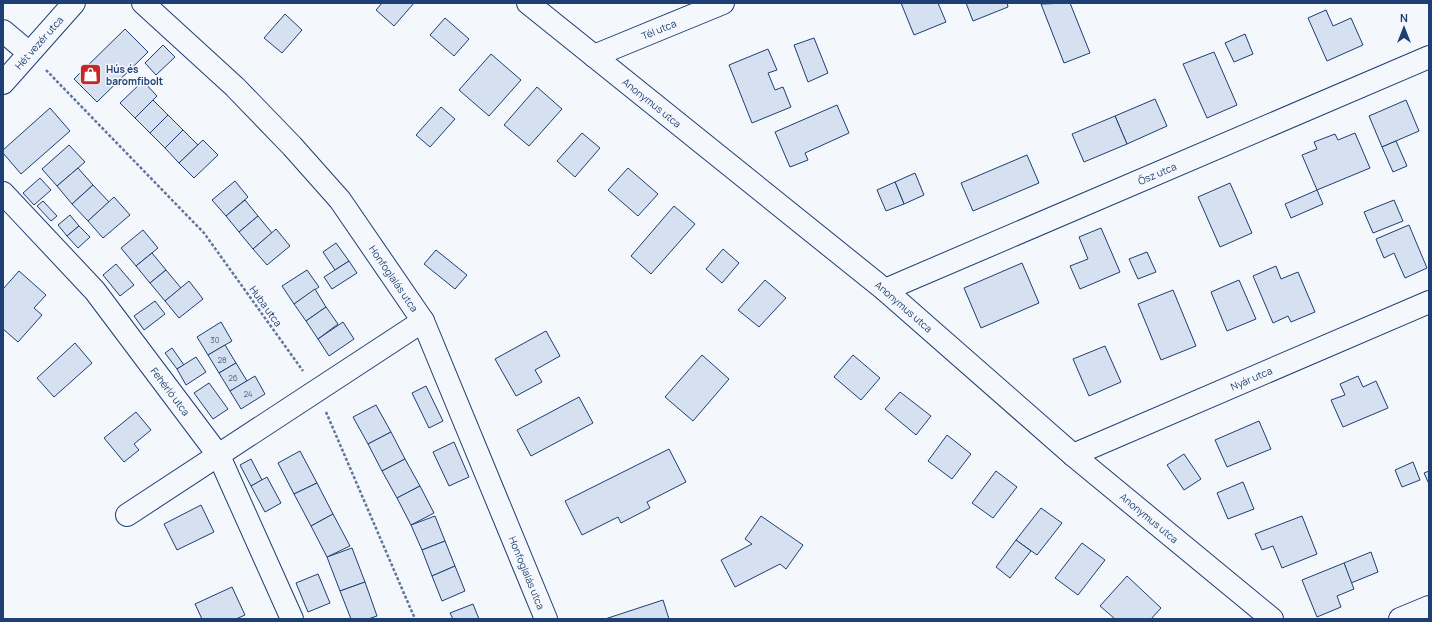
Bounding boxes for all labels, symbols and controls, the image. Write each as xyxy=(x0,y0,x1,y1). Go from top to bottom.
north arrow xyxy=(1384,8,1424,48)
text: N xyxy=(1400,10,1408,25)
street label: Hét vezér utca xyxy=(11,13,66,72)
street label: Tél utca xyxy=(639,16,678,43)
shop icon: Hús és baromfibolt xyxy=(78,62,104,88)
place label: Hús és baromfibolt xyxy=(106,62,163,88)
street label: Anonymus utca xyxy=(620,75,684,131)
street label: Ősz utca xyxy=(1136,159,1179,188)
street label: Honfoglalás utca xyxy=(366,242,422,315)
street label: Anonymus utca xyxy=(872,278,935,335)
street label: Huba utca xyxy=(247,283,285,329)
house number: 30 xyxy=(210,334,220,345)
house number: 28 xyxy=(217,354,227,365)
street label: Nyár utca xyxy=(1228,363,1274,394)
street label: Fehérló utca xyxy=(148,364,193,419)
house number: 26 xyxy=(228,372,238,383)
house number: 24 xyxy=(243,388,253,399)
street label: Anonymus utca xyxy=(1117,490,1181,546)
street label: Honfoglalás utca xyxy=(506,534,548,611)

